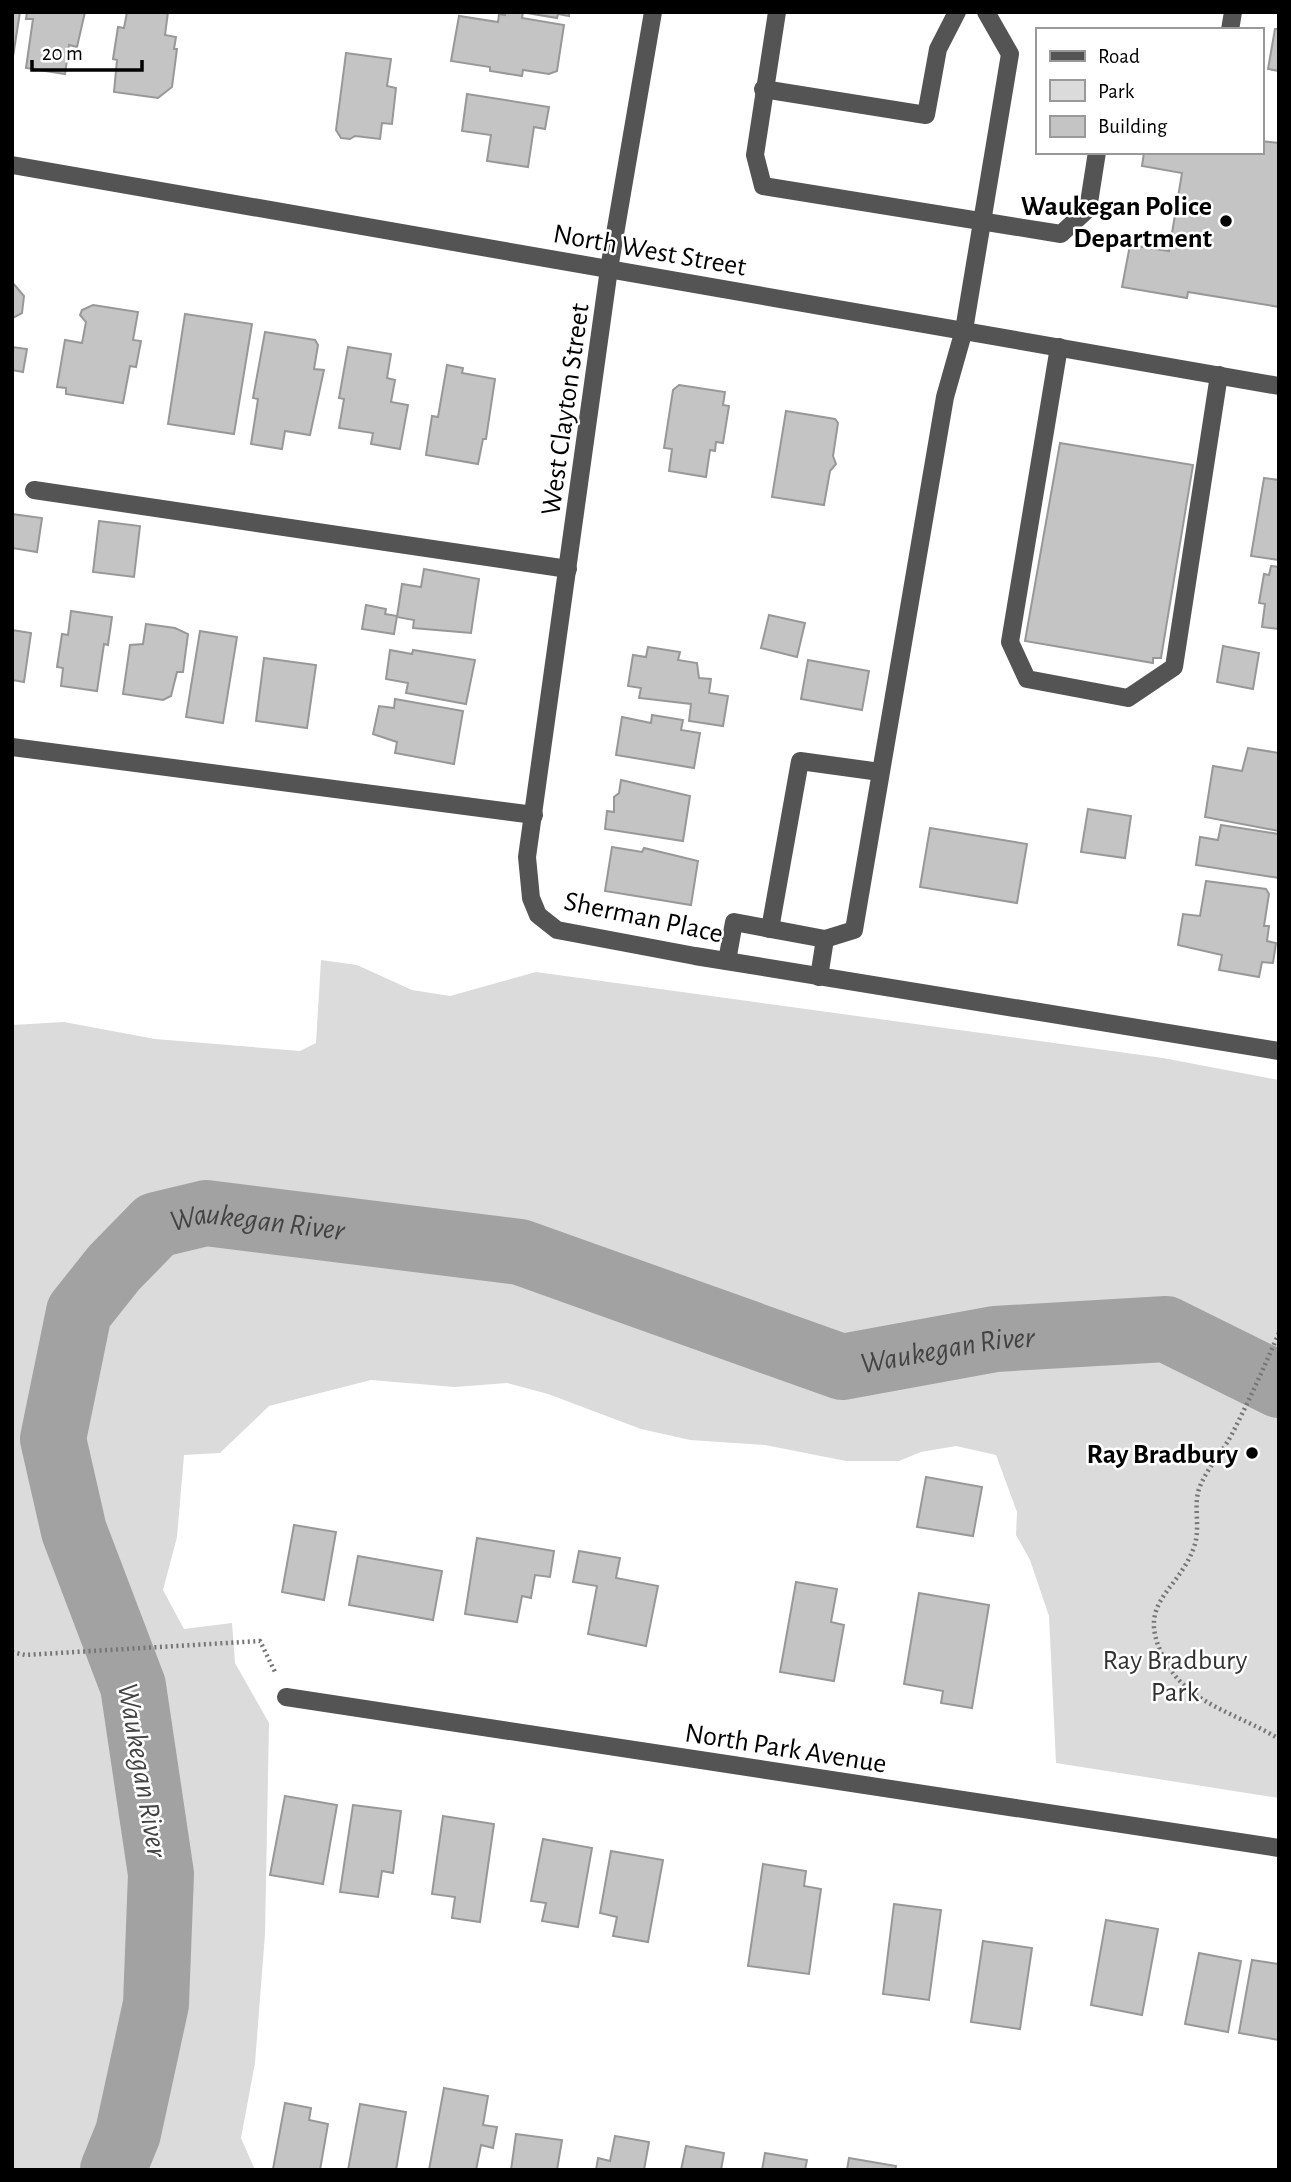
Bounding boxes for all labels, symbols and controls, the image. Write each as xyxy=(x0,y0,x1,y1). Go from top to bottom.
scale bar xyxy=(32,28,142,72)
legend xyxy=(1036,28,1263,154)
text: 20 m xyxy=(42,43,83,64)
text: Road xyxy=(1098,46,1140,67)
text: Park xyxy=(1098,81,1135,102)
text: Building xyxy=(1098,116,1168,137)
place label: Waukegan Police Department xyxy=(1021,193,1213,253)
marker: Waukegan Police Department xyxy=(1218,213,1234,229)
street label: North West Street xyxy=(551,220,749,282)
street label: West Clayton Street xyxy=(537,302,595,517)
street label: Sherman Place xyxy=(562,887,726,948)
water label: Waukegan River xyxy=(167,1199,347,1246)
water label: Waukegan River xyxy=(858,1323,1037,1379)
place label: Ray Bradbury xyxy=(1087,1441,1238,1469)
marker: Ray Bradbury xyxy=(1244,1445,1260,1461)
park label: Ray Bradbury Park xyxy=(1103,1647,1247,1707)
water label: Waukegan River xyxy=(112,1681,172,1861)
street label: North Park Avenue xyxy=(683,1719,889,1779)

